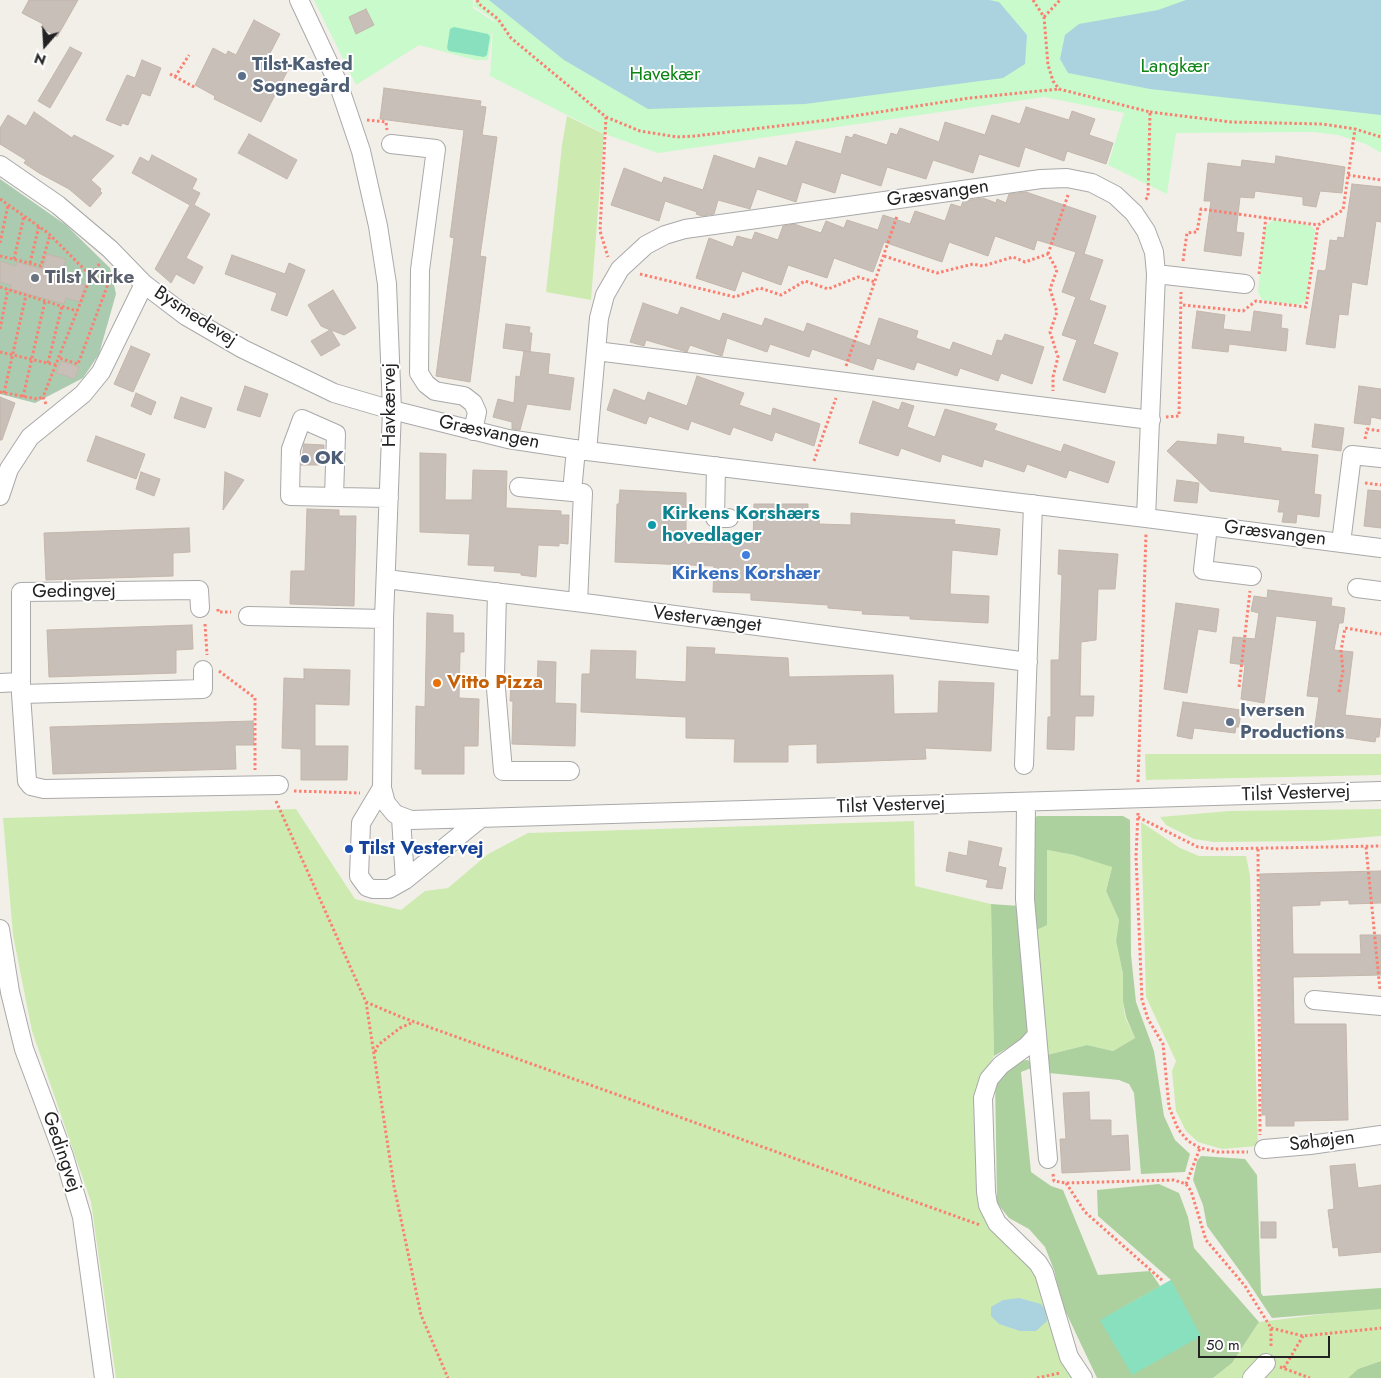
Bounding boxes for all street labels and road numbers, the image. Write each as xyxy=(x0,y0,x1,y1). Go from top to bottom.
street label: Græsvangen xyxy=(886,176,990,212)
street label: Bysmedevej xyxy=(149,282,241,352)
street label: Havkærvej xyxy=(379,363,401,447)
street label: Græsvangen xyxy=(436,411,542,455)
street label: Græsvangen xyxy=(1223,516,1327,552)
street label: Gedingvej xyxy=(32,580,116,604)
street label: Vestervænget xyxy=(651,602,763,638)
street label: Tilst Vestervej xyxy=(1241,781,1351,807)
street label: Tilst Vestervej xyxy=(836,793,946,819)
street label: Gedingvej xyxy=(37,1109,85,1195)
street label: Søhøjen xyxy=(1288,1127,1356,1157)

